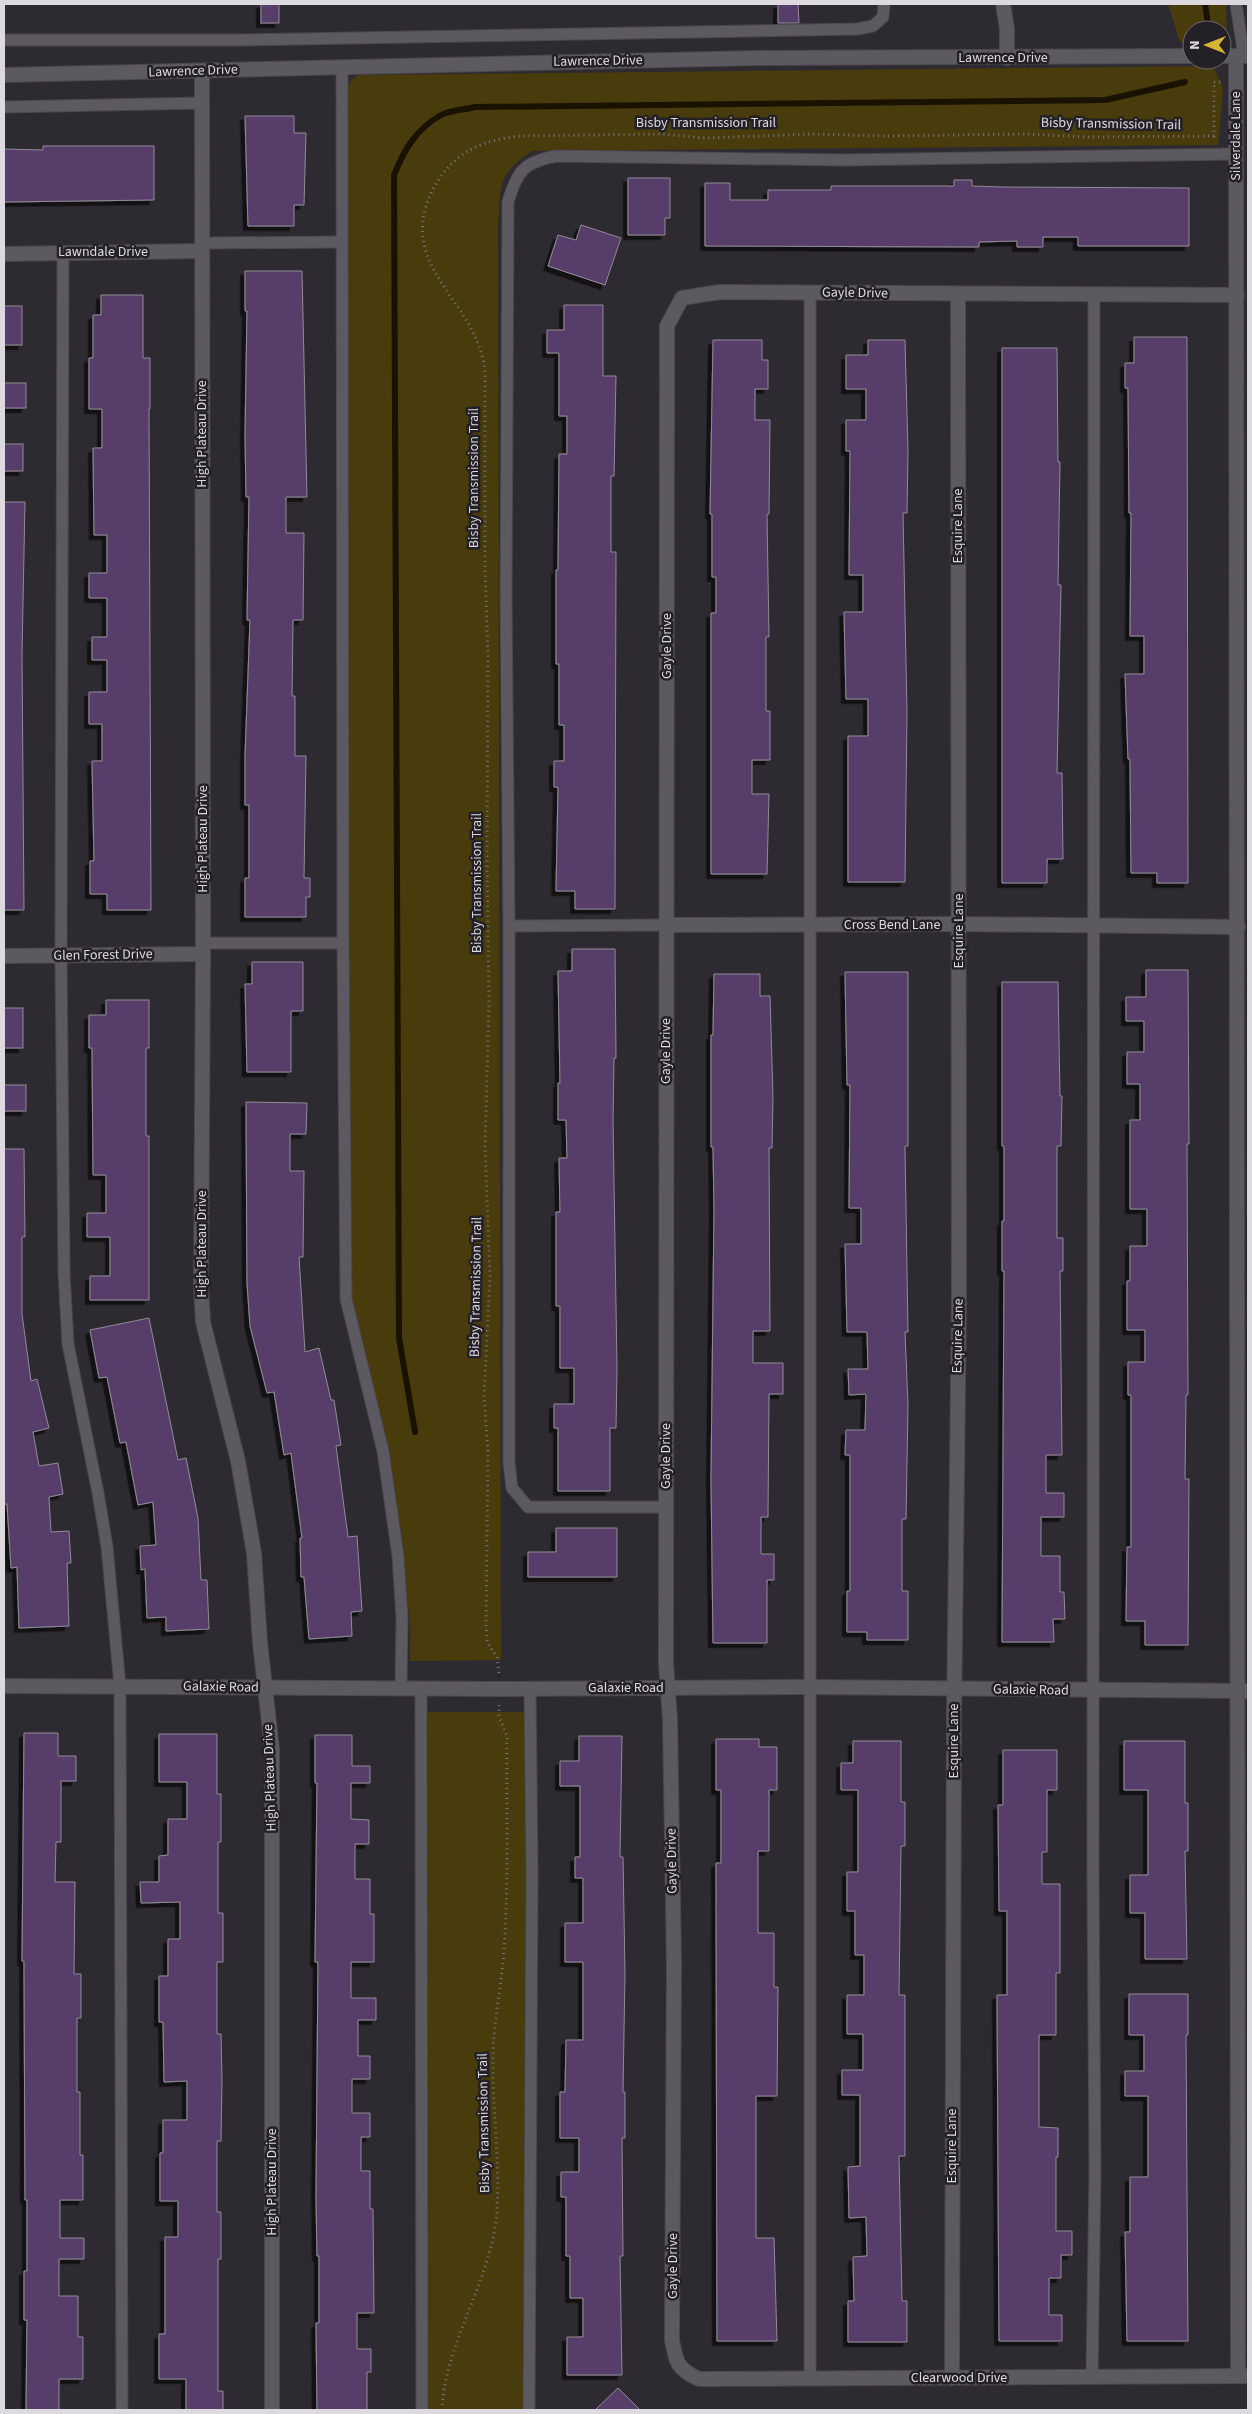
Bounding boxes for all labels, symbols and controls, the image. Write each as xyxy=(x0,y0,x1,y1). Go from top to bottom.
north arrow xyxy=(1182,20,1232,70)
text: N xyxy=(1185,40,1205,50)
street label: Lawrence Drive xyxy=(958,48,1048,68)
street label: Lawrence Drive xyxy=(553,50,643,72)
street label: Lawrence Drive xyxy=(148,59,238,83)
street label: Silverdale Lane xyxy=(1226,91,1246,181)
street label: Bisby Transmission Trail xyxy=(636,113,777,133)
street label: Bisby Transmission Trail xyxy=(1041,113,1182,135)
street label: Lawndale Drive xyxy=(58,242,148,262)
street label: Gayle Drive xyxy=(822,282,888,304)
street label: High Plateau Drive xyxy=(192,380,212,488)
street label: Bisby Transmission Trail xyxy=(464,407,484,548)
street label: Esquire Lane xyxy=(948,488,968,564)
street label: Gayle Drive xyxy=(657,613,677,679)
street label: High Plateau Drive xyxy=(193,785,213,893)
street label: Bisby Transmission Trail xyxy=(467,812,487,953)
street label: Esquire Lane xyxy=(949,893,969,969)
street label: Cross Bend Lane xyxy=(844,915,940,935)
street label: Glen Forest Drive xyxy=(53,944,153,966)
street label: Gayle Drive xyxy=(656,1018,676,1084)
street label: High Plateau Drive xyxy=(192,1190,212,1298)
street label: Bisby Transmission Trail xyxy=(465,1216,487,1357)
street label: Esquire Lane xyxy=(947,1298,969,1374)
street label: Gayle Drive xyxy=(656,1423,676,1489)
street label: Galaxie Road xyxy=(183,1676,259,1698)
street label: Galaxie Road xyxy=(588,1678,664,1698)
street label: Galaxie Road xyxy=(993,1679,1069,1701)
street label: Esquire Lane xyxy=(944,1703,964,1779)
street label: High Plateau Drive xyxy=(258,1724,282,1832)
street label: Gayle Drive xyxy=(661,1828,683,1894)
street label: Bisby Transmission Trail xyxy=(473,2052,495,2193)
street label: Esquire Lane xyxy=(942,2108,962,2184)
street label: High Plateau Drive xyxy=(262,2128,282,2236)
street label: Gayle Drive xyxy=(663,2233,683,2299)
street label: Clearwood Drive xyxy=(911,2368,1007,2388)

